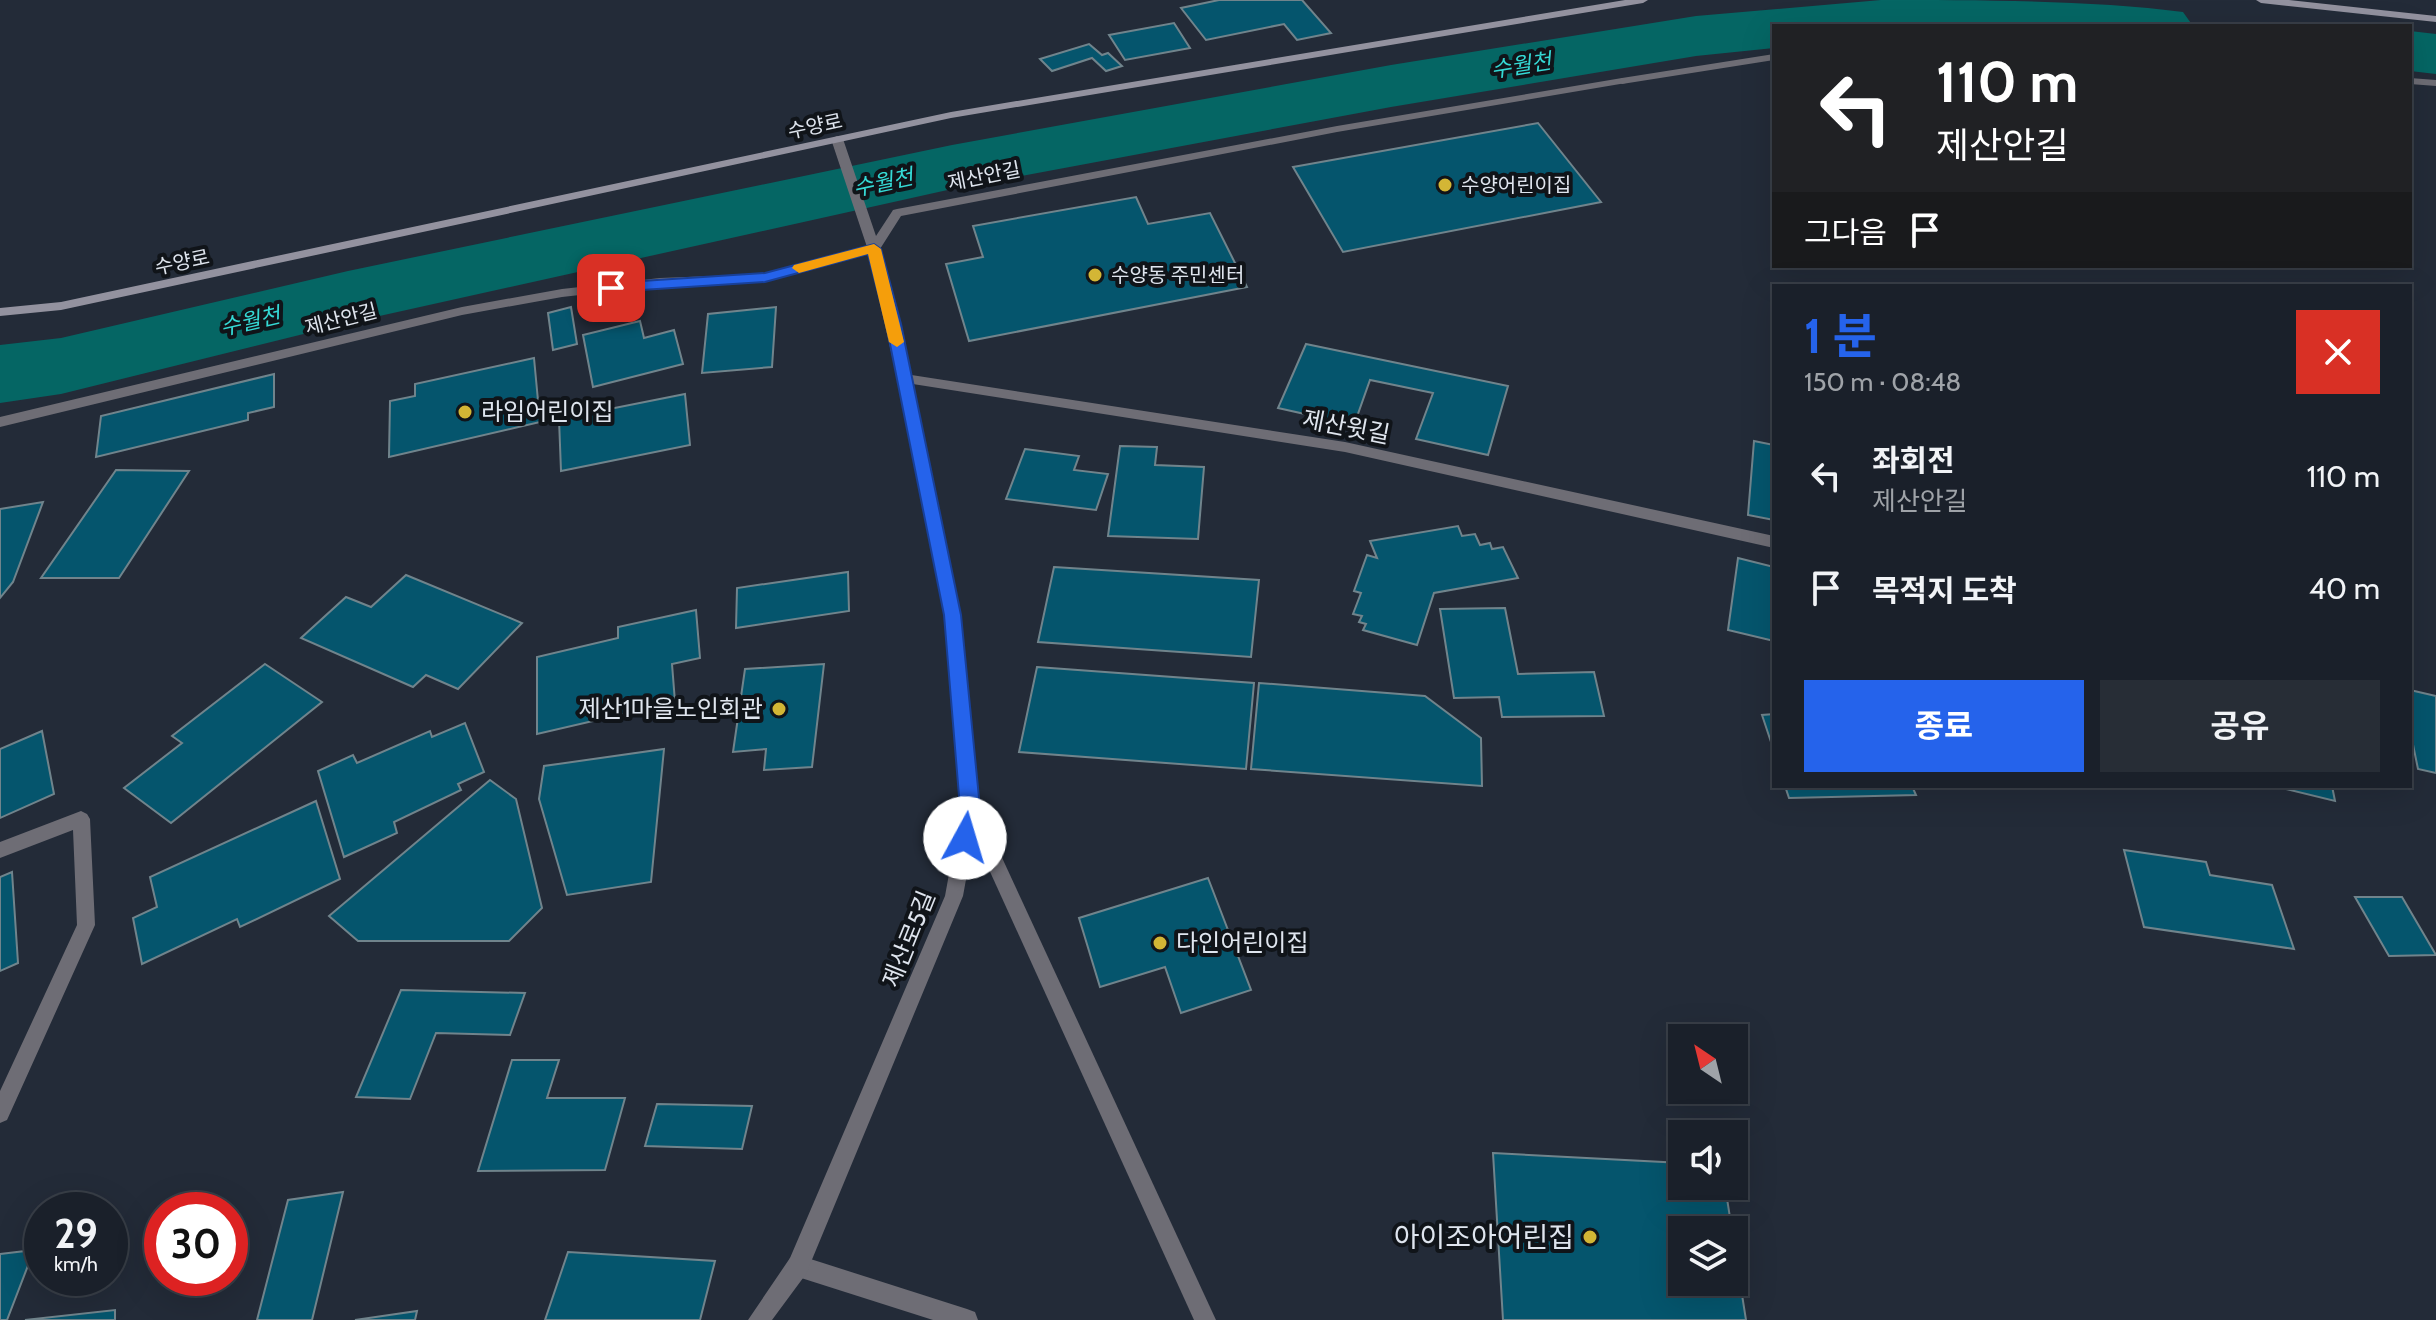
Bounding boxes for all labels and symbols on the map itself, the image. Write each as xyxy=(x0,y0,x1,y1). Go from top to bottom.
water label: 수월천 xyxy=(1489,47,1556,84)
street label: 수양로 xyxy=(786,109,844,143)
street label: 제산안길 xyxy=(946,157,1022,195)
water label: 수월천 xyxy=(851,162,918,202)
place label: 수양어린이집 xyxy=(1461,173,1571,197)
marker: 수양어린이집 xyxy=(1436,176,1454,194)
street label: 수양로 xyxy=(153,245,211,279)
pin xyxy=(577,254,645,322)
place label: 수양동 주민센터 xyxy=(1111,263,1244,287)
marker: 수양동 주민센터 xyxy=(1086,266,1104,284)
street label: 제산안길 xyxy=(302,298,380,340)
water label: 수월천 xyxy=(217,301,285,341)
place label: 라임어린이집 xyxy=(481,397,613,426)
marker: 라임어린이집 xyxy=(456,403,474,421)
street label: 제산윗길 xyxy=(1300,404,1392,449)
place label: 제산1마을노인회관 xyxy=(579,694,763,723)
marker: 제산1마을노인회관 xyxy=(770,700,788,718)
position arrow xyxy=(923,796,1007,880)
street label: 제산로5길 xyxy=(876,886,941,991)
place label: 다인어린이집 xyxy=(1176,928,1308,957)
marker: 다인어린이집 xyxy=(1151,934,1169,952)
north arrow xyxy=(1668,1024,1748,1104)
speed limit sign: 30 xyxy=(144,1192,248,1296)
place label: 아이조아어린집 xyxy=(1394,1220,1574,1254)
marker: 아이조아어린집 xyxy=(1581,1228,1599,1246)

